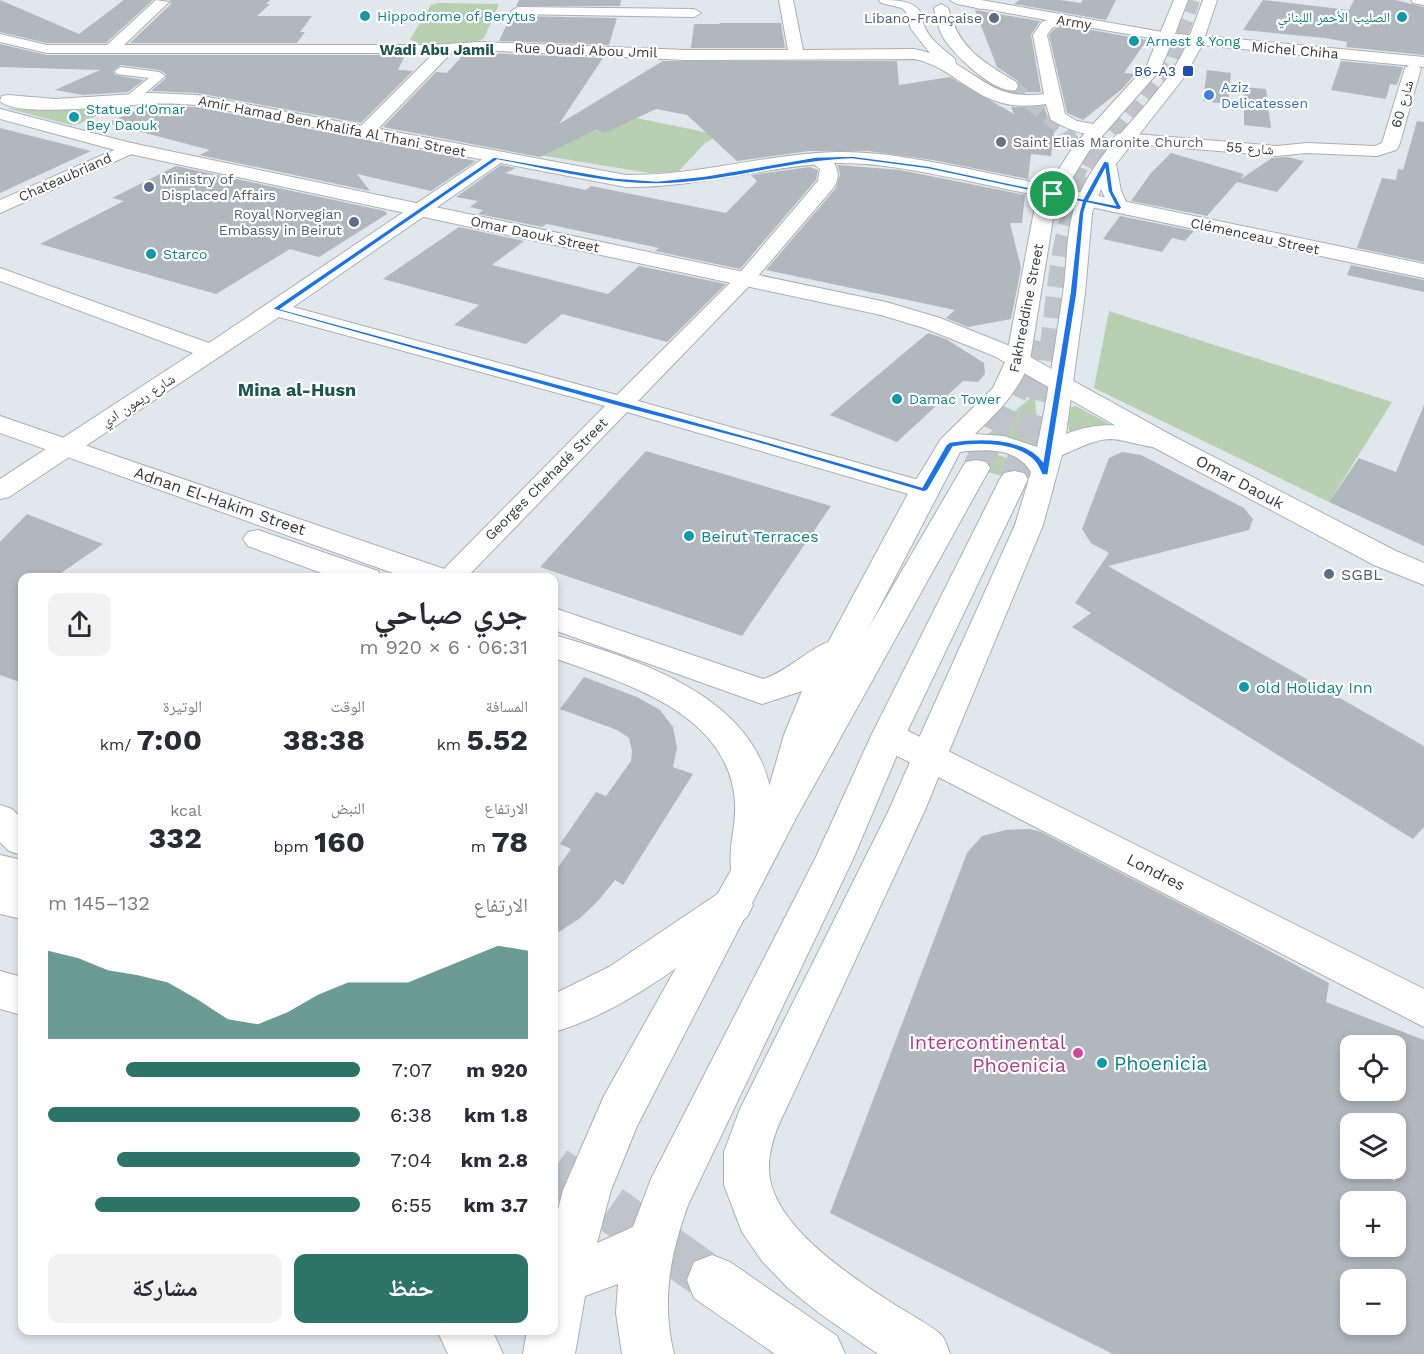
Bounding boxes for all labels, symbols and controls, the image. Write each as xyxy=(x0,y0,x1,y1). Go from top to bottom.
place label: Hippodrome of Berytus xyxy=(377,8,536,24)
marker: Hippodrome of Berytus xyxy=(358,9,372,23)
place label: الصليب الأحمر اللبناني xyxy=(1278,9,1390,29)
place label: Libano-Française xyxy=(864,10,982,26)
marker: الصليب الأحمر اللبناني xyxy=(1395,10,1409,24)
marker: Libano-Française xyxy=(987,11,1001,25)
street label: Army xyxy=(1055,11,1093,33)
place label: Arnest & Yong xyxy=(1146,33,1241,49)
marker: Arnest & Yong xyxy=(1127,34,1141,48)
street label: Michel Chiha xyxy=(1251,38,1339,62)
street label: Rue Ouadi Abou Jmil xyxy=(514,40,658,61)
district label: Wadi Abu Jamil xyxy=(380,41,495,59)
place label: B6-A3 xyxy=(1134,63,1176,79)
marker: B6-A3 xyxy=(1181,64,1195,78)
street label: شارع 60 xyxy=(1388,78,1418,130)
place label: Aziz Delicatessen xyxy=(1221,79,1308,111)
marker: Aziz Delicatessen xyxy=(1202,88,1216,102)
street label: Amir Hamad Ben Khalifa Al Thani Street xyxy=(197,92,467,160)
place label: Statue d'Omar Bey Daouk xyxy=(86,101,186,133)
marker: Statue d'Omar Bey Daouk xyxy=(67,110,81,124)
place label: Saint Elias Maronite Church xyxy=(1013,134,1203,150)
marker: Saint Elias Maronite Church xyxy=(994,135,1008,149)
street label: شارع 55 xyxy=(1226,138,1274,160)
street label: Chateaubriand xyxy=(16,149,114,205)
pin xyxy=(1027,168,1078,219)
place label: Ministry of Displaced Affairs xyxy=(161,171,276,203)
icon: arrive xyxy=(1036,177,1069,210)
marker: Ministry of Displaced Affairs xyxy=(142,180,156,194)
place label: Royal Norvegian Embassy in Beirut xyxy=(219,206,342,238)
street label: Omar Daouk Street xyxy=(469,213,601,256)
marker: Royal Norvegian Embassy in Beirut xyxy=(347,215,361,229)
street label: Clémenceau Street xyxy=(1189,215,1321,258)
street label: Fakhreddine Street xyxy=(1006,242,1046,374)
place label: Starco xyxy=(163,246,208,262)
marker: Starco xyxy=(144,247,158,261)
street label: شارع ريمون ادي xyxy=(98,370,180,433)
district label: Mina al-Husn xyxy=(238,379,356,400)
place label: Damac Tower xyxy=(909,391,1001,407)
marker: Damac Tower xyxy=(890,392,904,406)
street label: Georges Chehadé Street xyxy=(482,414,611,543)
street label: Omar Daouk xyxy=(1193,451,1287,513)
street label: Adnan El-Hakim Street xyxy=(132,463,309,539)
place label: Beirut Terraces xyxy=(701,527,819,546)
marker: Beirut Terraces xyxy=(682,529,696,543)
place label: SGBL xyxy=(1341,565,1383,584)
marker: SGBL xyxy=(1322,567,1336,581)
button: share xyxy=(48,593,111,656)
text: جري صباحي xyxy=(374,593,528,632)
text: 06:31 · 6 × 920 m xyxy=(360,635,528,659)
place label: old Holiday Inn xyxy=(1256,678,1373,697)
marker: old Holiday Inn xyxy=(1237,680,1251,694)
text: الوتيرة xyxy=(163,697,202,716)
text: الوقت xyxy=(331,697,365,716)
text: المسافة xyxy=(486,697,528,716)
text: 7:00 xyxy=(137,722,202,757)
text: 38:38 xyxy=(283,722,365,757)
text: 5.52 xyxy=(466,722,528,757)
text: /km xyxy=(100,735,137,754)
text: km xyxy=(437,735,466,754)
text: النبض xyxy=(331,799,365,818)
text: الارتفاع xyxy=(484,799,528,818)
text: kcal xyxy=(170,801,202,820)
text: 332 xyxy=(149,820,202,855)
text: 160 xyxy=(314,824,365,859)
text: 78 xyxy=(492,824,528,859)
text: bpm xyxy=(273,837,314,856)
text: m xyxy=(471,837,492,856)
street label: Londres xyxy=(1124,849,1188,895)
text: 132–145 m xyxy=(48,891,150,915)
text: الارتفاع xyxy=(473,893,528,917)
place label: Intercontinental Phoenicia xyxy=(909,1030,1066,1077)
map controls xyxy=(1340,1035,1406,1335)
button: locate xyxy=(1340,1035,1406,1101)
marker: Intercontinental Phoenicia xyxy=(1071,1046,1085,1060)
place label: Phoenicia xyxy=(1114,1051,1208,1075)
marker: Phoenicia xyxy=(1095,1056,1109,1070)
text: 7:07 xyxy=(392,1058,432,1082)
text: 920 m xyxy=(466,1058,528,1082)
text: 6:38 xyxy=(390,1103,432,1127)
text: 1.8 km xyxy=(464,1103,528,1127)
button: layers xyxy=(1340,1113,1406,1179)
text: 7:04 xyxy=(390,1148,432,1172)
text: 2.8 km xyxy=(461,1148,528,1172)
button: + xyxy=(1340,1191,1406,1257)
text: 6:55 xyxy=(391,1193,432,1217)
text: 3.7 km xyxy=(463,1193,528,1217)
button: مشاركة xyxy=(48,1254,282,1323)
button: حفظ xyxy=(294,1254,528,1323)
button: − xyxy=(1340,1269,1406,1335)

